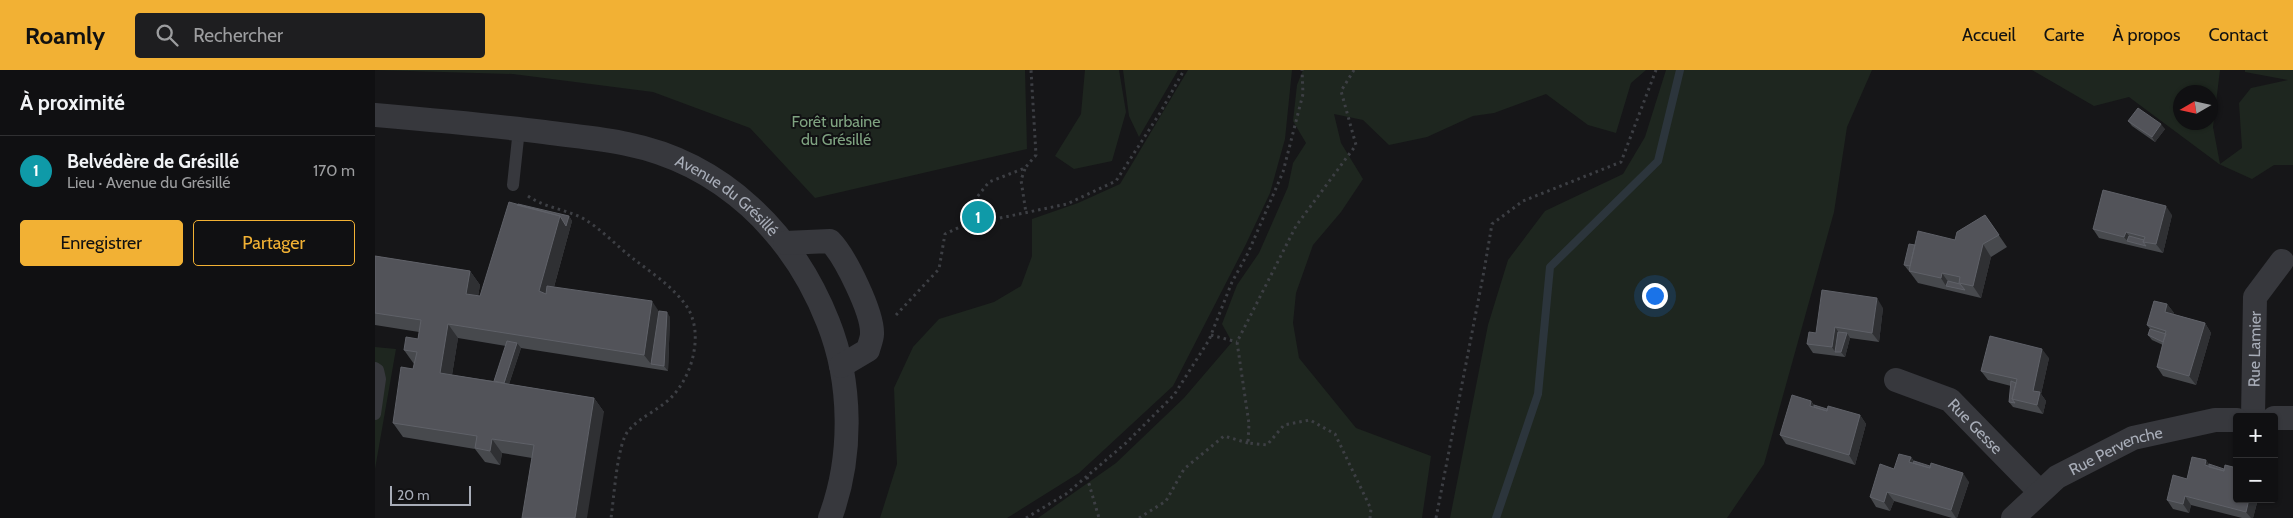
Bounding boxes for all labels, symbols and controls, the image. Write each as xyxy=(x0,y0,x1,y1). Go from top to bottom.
search box xyxy=(135,13,485,58)
text: Roamly xyxy=(25,21,105,50)
icon: search xyxy=(153,21,181,49)
text: Rechercher xyxy=(193,24,283,47)
text: Accueil xyxy=(1962,24,2016,46)
text: Carte xyxy=(2044,24,2084,46)
text: À propos xyxy=(2112,24,2180,46)
text: Contact xyxy=(2208,24,2268,46)
north arrow xyxy=(2173,85,2218,130)
text: À proximité xyxy=(20,90,125,115)
park label: Forêt urbaine du Grésillé xyxy=(791,112,881,149)
text: Belvédère de Grésillé xyxy=(67,150,239,173)
street label: Avenue du Grésillé xyxy=(672,151,782,240)
text: 1 xyxy=(33,161,39,180)
text: 170 m xyxy=(313,161,355,180)
text: Lieu · Avenue du Grésillé xyxy=(67,173,231,192)
pin: 1 xyxy=(962,198,994,236)
button: Enregistrer xyxy=(20,220,183,266)
button: Partager xyxy=(193,220,355,266)
your location xyxy=(1642,283,1668,309)
street label: Rue Lamier xyxy=(2245,310,2265,387)
street label: Rue Gesse xyxy=(1944,395,2006,458)
map controls xyxy=(2233,413,2278,503)
button: + xyxy=(2233,413,2278,458)
street label: Rue Pervenche xyxy=(2066,423,2164,479)
button: − xyxy=(2233,458,2278,503)
scale bar xyxy=(390,483,471,506)
text: 20 m xyxy=(397,486,430,504)

